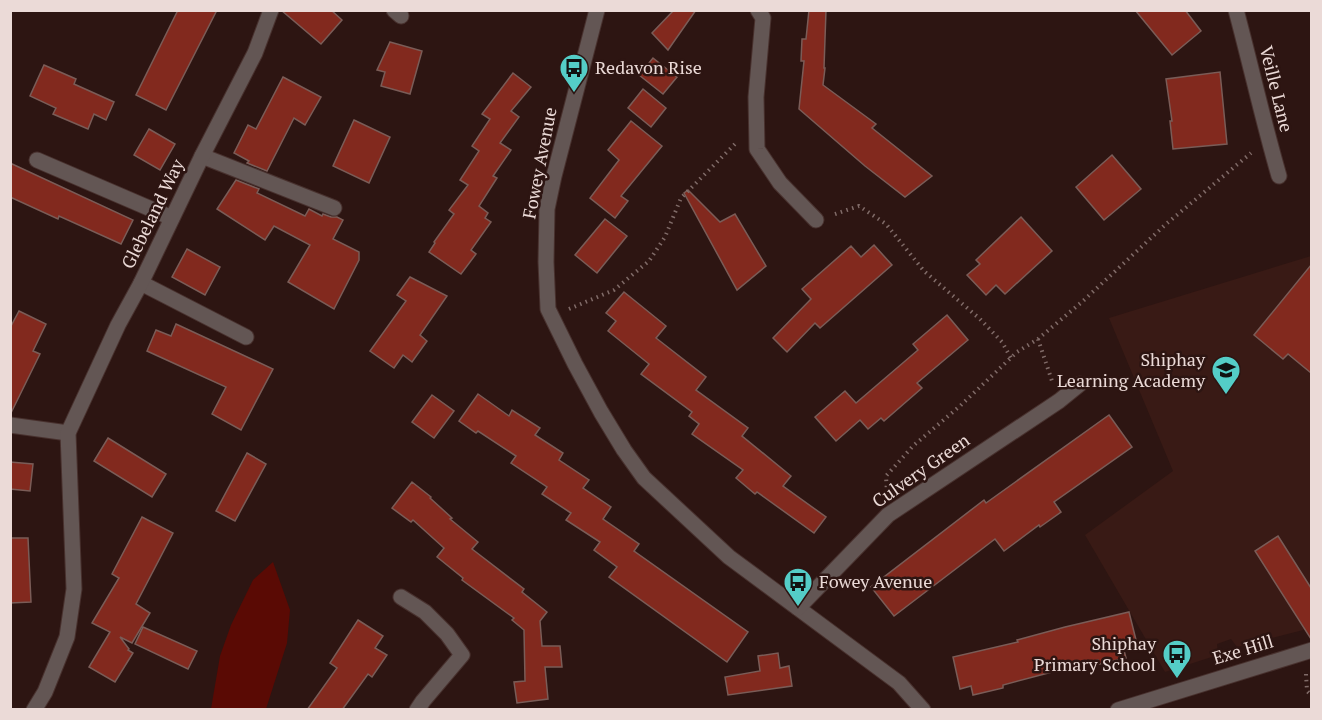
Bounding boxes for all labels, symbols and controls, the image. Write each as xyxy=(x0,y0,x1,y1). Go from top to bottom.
street label: Veille Lane xyxy=(1255,43,1299,134)
bus stop icon: Redavon Rise xyxy=(558,52,590,94)
place label: Redavon Rise xyxy=(595,55,702,79)
street label: Fowey Avenue xyxy=(516,105,562,221)
street label: Glebeland Way xyxy=(115,154,189,272)
place label: Shiphay Learning Academy xyxy=(1057,347,1206,392)
school or university icon: Shiphay Learning Academy xyxy=(1210,354,1242,396)
street label: Culvery Green xyxy=(867,427,974,513)
bus stop icon: Fowey Avenue xyxy=(782,566,814,608)
place label: Fowey Avenue xyxy=(819,569,932,593)
street label: Exe Hill xyxy=(1209,628,1276,670)
place label: Shiphay Primary School xyxy=(1034,631,1157,676)
bus stop icon: Shiphay Primary School xyxy=(1161,638,1193,680)

